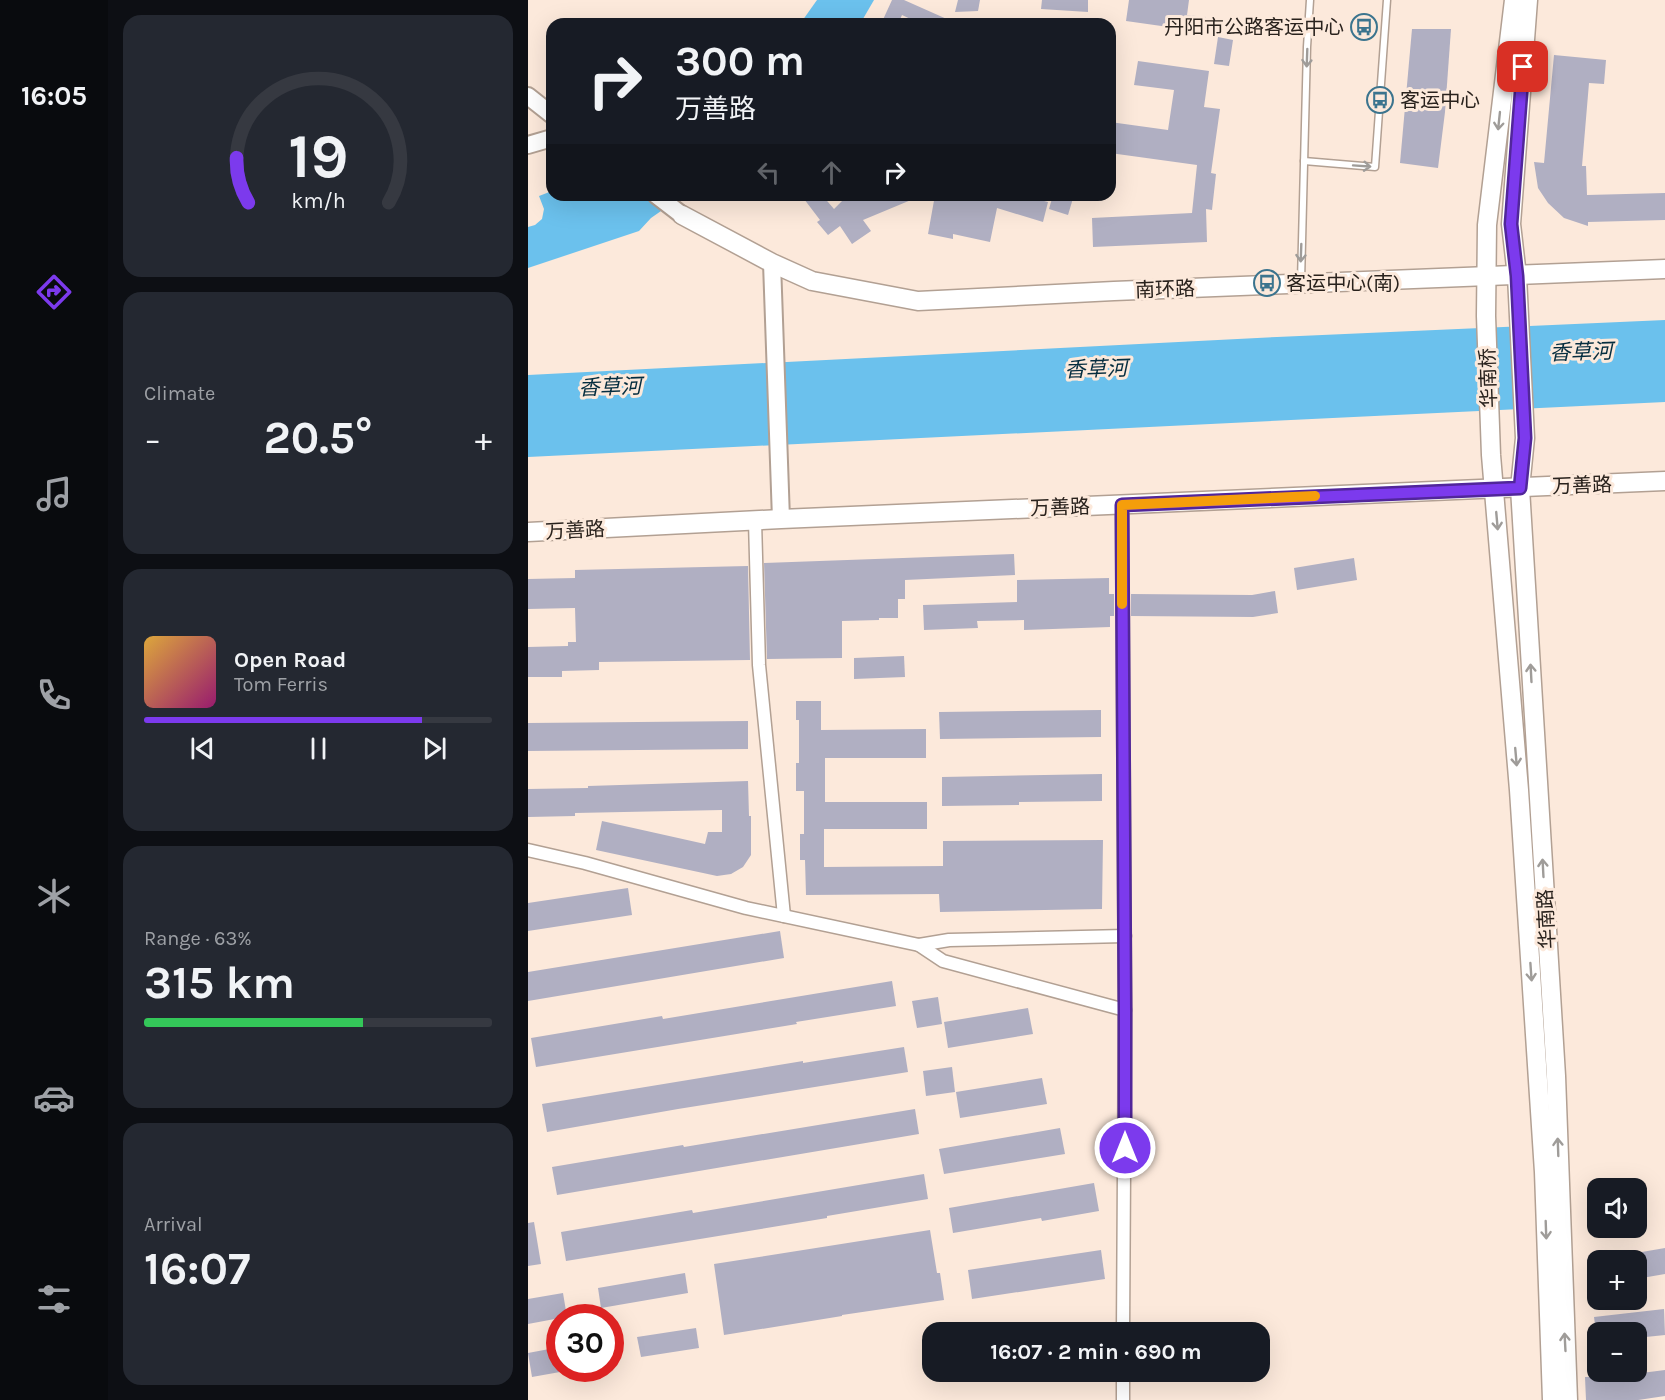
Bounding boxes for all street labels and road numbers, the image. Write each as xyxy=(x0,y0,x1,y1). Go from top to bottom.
street label: 南环路 xyxy=(1135,277,1195,302)
street label: 华南桥 xyxy=(1476,348,1501,408)
street label: 万善路 xyxy=(1552,473,1612,498)
street label: 万善路 xyxy=(1030,495,1090,520)
street label: 万善路 xyxy=(544,517,606,544)
street label: 华南路 xyxy=(1533,888,1560,950)

